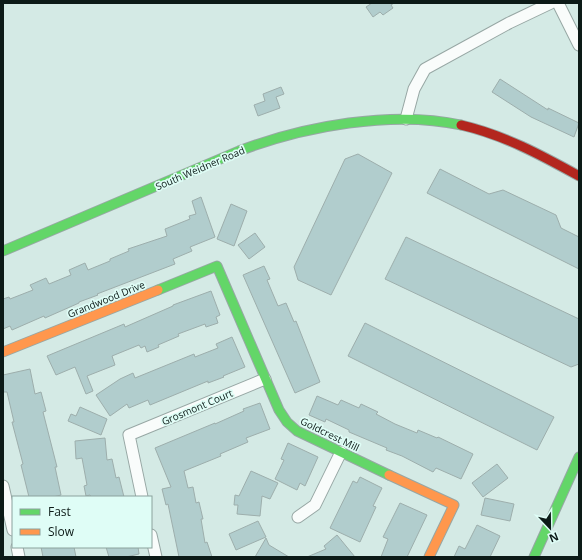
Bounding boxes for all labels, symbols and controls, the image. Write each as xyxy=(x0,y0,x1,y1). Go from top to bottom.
street label: South Weidner Road xyxy=(153,143,247,193)
street label: Grandwood Drive xyxy=(65,277,147,321)
street label: Grosmont Court xyxy=(159,386,235,428)
street label: Goldcrest Mill xyxy=(298,414,362,454)
legend xyxy=(12,496,152,548)
text: Fast xyxy=(48,503,71,520)
north arrow xyxy=(530,508,570,548)
text: Slow xyxy=(48,523,75,540)
text: N xyxy=(547,529,561,546)

